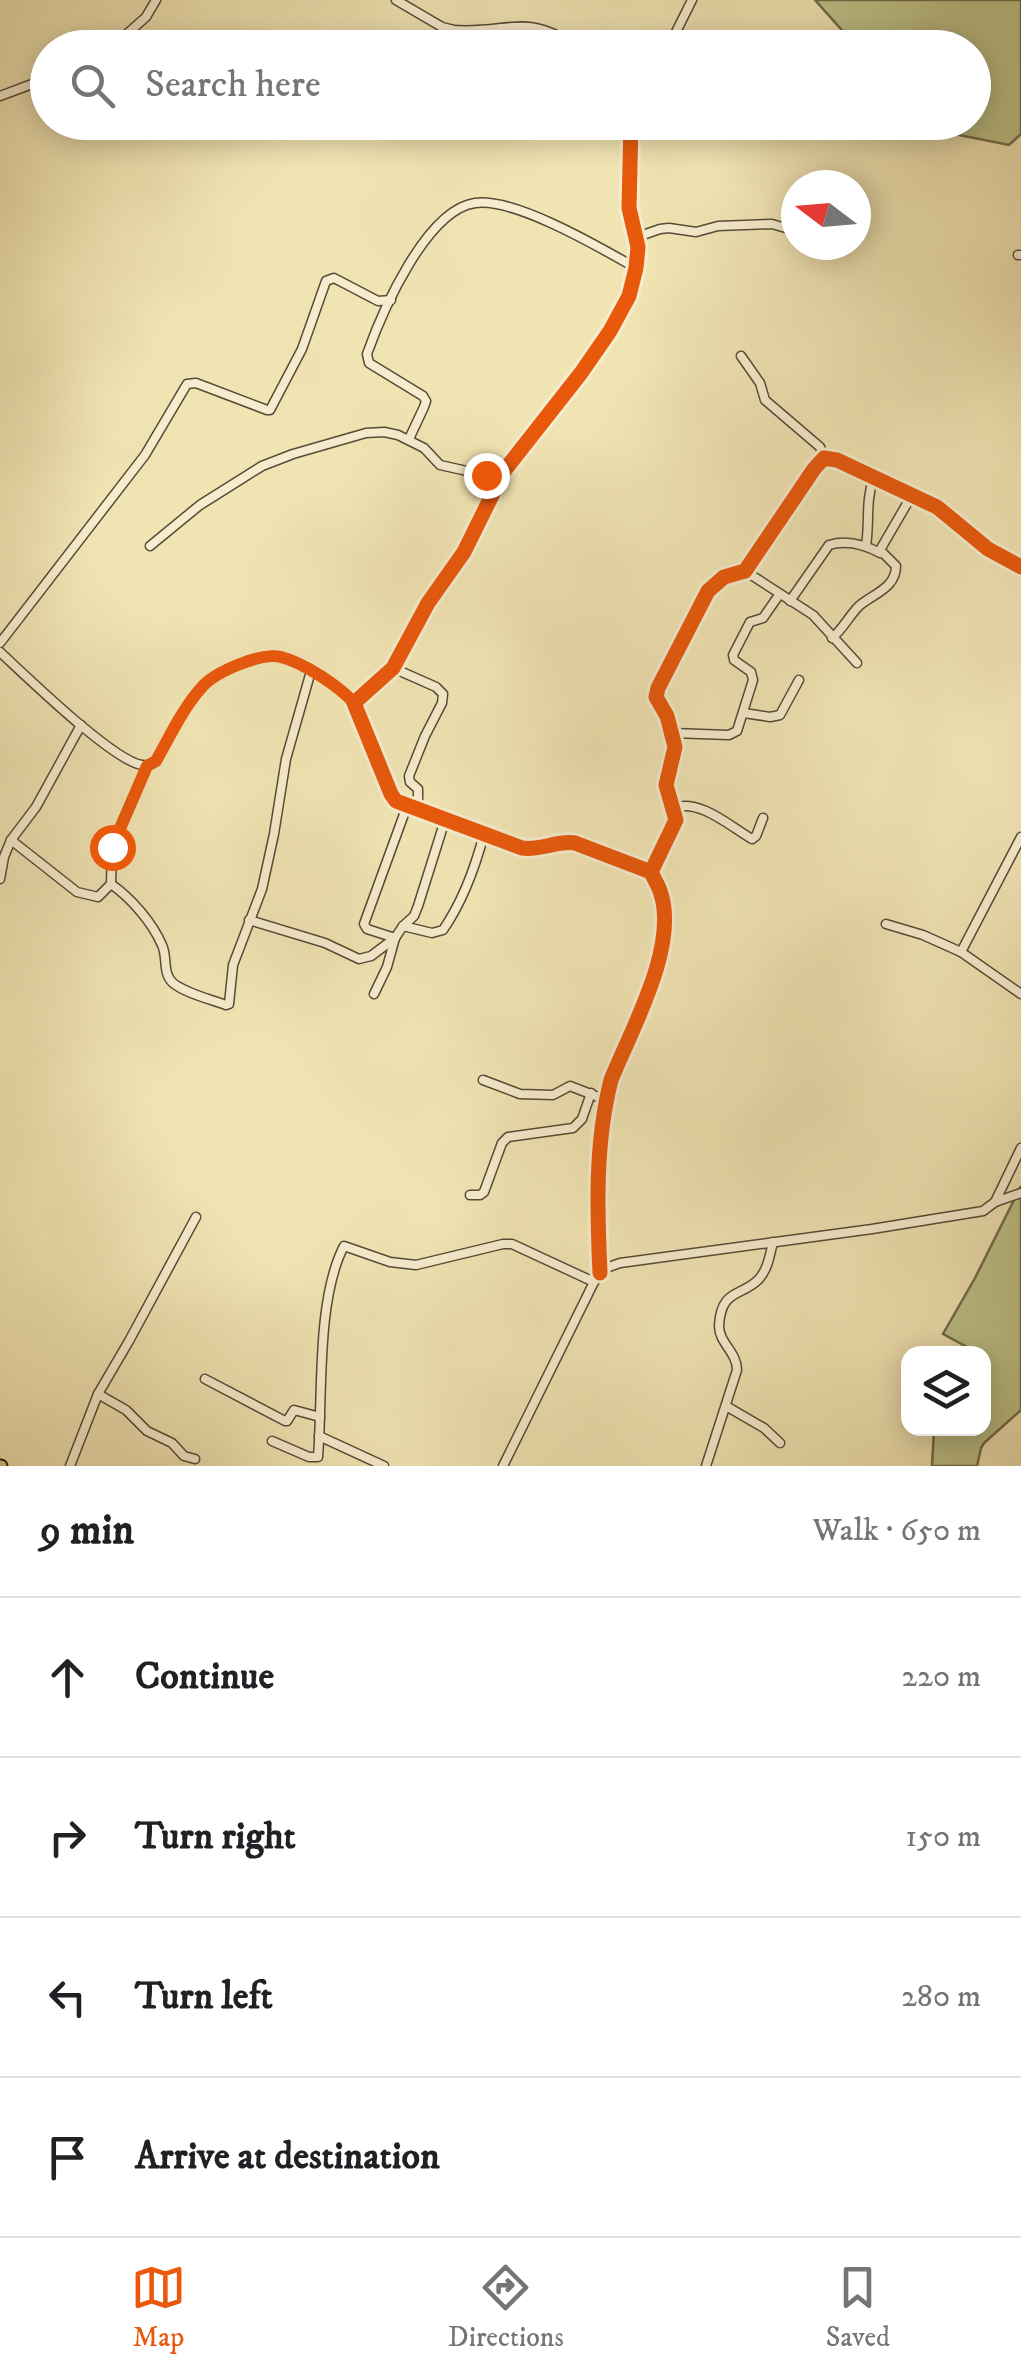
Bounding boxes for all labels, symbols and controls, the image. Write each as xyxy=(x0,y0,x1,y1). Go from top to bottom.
search box xyxy=(30,30,991,140)
icon: search xyxy=(65,58,120,113)
text: Search here xyxy=(145,61,321,109)
north arrow xyxy=(781,170,871,260)
route end xyxy=(464,453,510,499)
route start xyxy=(90,825,136,871)
map controls xyxy=(901,1346,991,1436)
button: layers xyxy=(901,1346,991,1436)
text: 9 min xyxy=(40,1505,134,1557)
text: Walk · 650 m xyxy=(812,1511,981,1551)
icon: ahead xyxy=(40,1650,95,1705)
text: Continue xyxy=(135,1653,274,1701)
text: 220 m xyxy=(901,1657,981,1697)
icon: right xyxy=(40,1810,95,1865)
text: Turn right xyxy=(135,1813,296,1861)
text: 150 m xyxy=(905,1817,981,1857)
icon: left xyxy=(40,1970,95,2025)
text: Turn left xyxy=(135,1973,273,2021)
text: 280 m xyxy=(901,1977,981,2017)
icon: arrive xyxy=(40,2130,95,2185)
text: Arrive at destination xyxy=(135,2133,440,2181)
tab: Map xyxy=(131,2260,186,2355)
tab: Directions xyxy=(448,2260,564,2355)
tab: Saved xyxy=(826,2260,890,2355)

